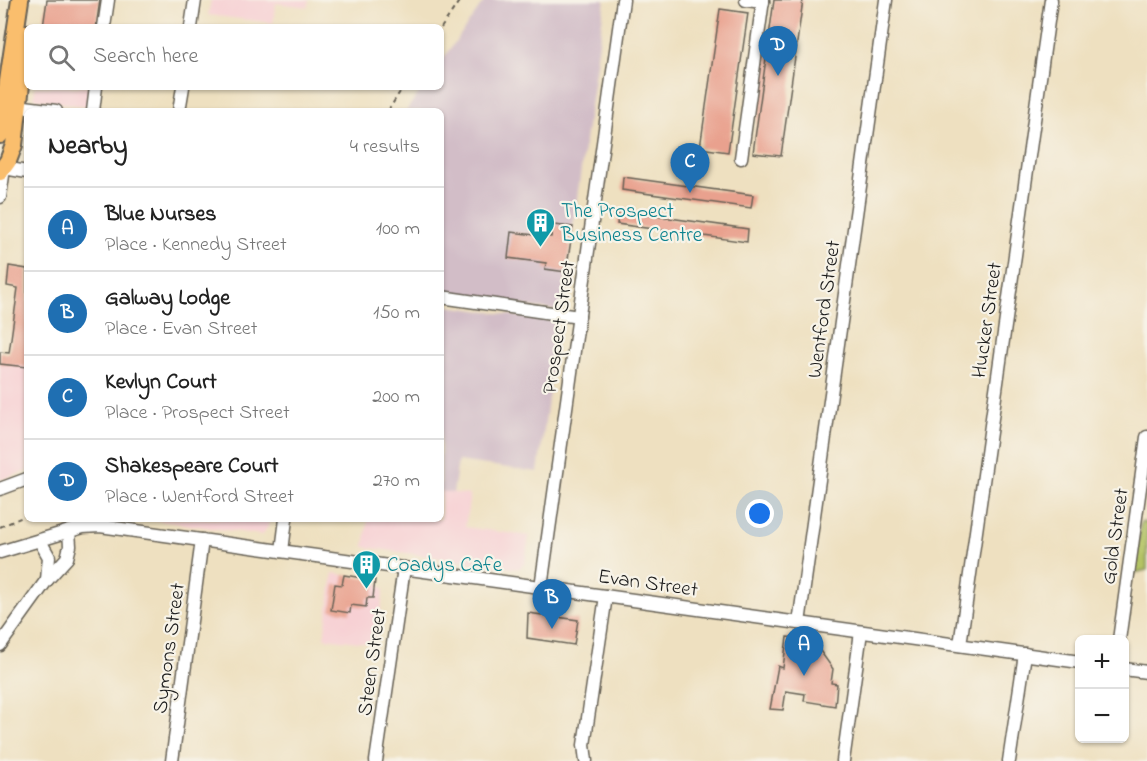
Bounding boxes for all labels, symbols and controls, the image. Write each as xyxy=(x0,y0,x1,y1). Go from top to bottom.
search box xyxy=(24,24,444,90)
pin: D xyxy=(758,26,798,76)
icon: search xyxy=(45,41,78,74)
text: Search here xyxy=(93,41,198,73)
text: Nearby xyxy=(48,128,127,166)
text: 4 results xyxy=(350,133,420,162)
pin: C xyxy=(670,144,710,193)
place label: The Prospect Business Centre xyxy=(560,197,703,251)
text: Blue Nurses xyxy=(105,199,217,231)
building icon: The Prospect Business Centre xyxy=(524,206,556,248)
text: A xyxy=(61,215,74,244)
text: 100 m xyxy=(376,215,420,244)
text: Place · Kennedy Street xyxy=(105,231,287,260)
street label: Wentford Street xyxy=(800,238,850,380)
street label: Prospect Street xyxy=(536,259,584,396)
street label: Hucker Street xyxy=(965,260,1011,380)
text: Galway Lodge xyxy=(105,283,230,315)
text: B xyxy=(61,299,74,328)
text: 150 m xyxy=(373,299,420,328)
text: Place · Evan Street xyxy=(105,315,258,344)
text: Kevlyn Court xyxy=(105,367,217,399)
text: C xyxy=(62,383,73,412)
text: 200 m xyxy=(372,383,420,412)
text: Place · Prospect Street xyxy=(105,399,290,428)
text: Shakespeare Court xyxy=(105,451,278,483)
text: D xyxy=(60,467,75,496)
text: 270 m xyxy=(373,467,420,496)
text: Place · Wentford Street xyxy=(105,483,294,512)
street label: Gold Street xyxy=(1094,486,1138,586)
your location xyxy=(745,499,774,528)
building icon: Coadys Cafe xyxy=(350,548,382,590)
place label: Coadys Cafe xyxy=(387,551,503,583)
street label: Evan Street xyxy=(596,562,700,606)
pin: B xyxy=(532,580,572,629)
street label: Symons Street xyxy=(146,581,196,716)
street label: Steen Street xyxy=(351,607,395,718)
pin: A xyxy=(784,626,824,676)
map controls xyxy=(1075,635,1129,743)
button: + xyxy=(1075,635,1129,689)
button: − xyxy=(1075,689,1129,743)

